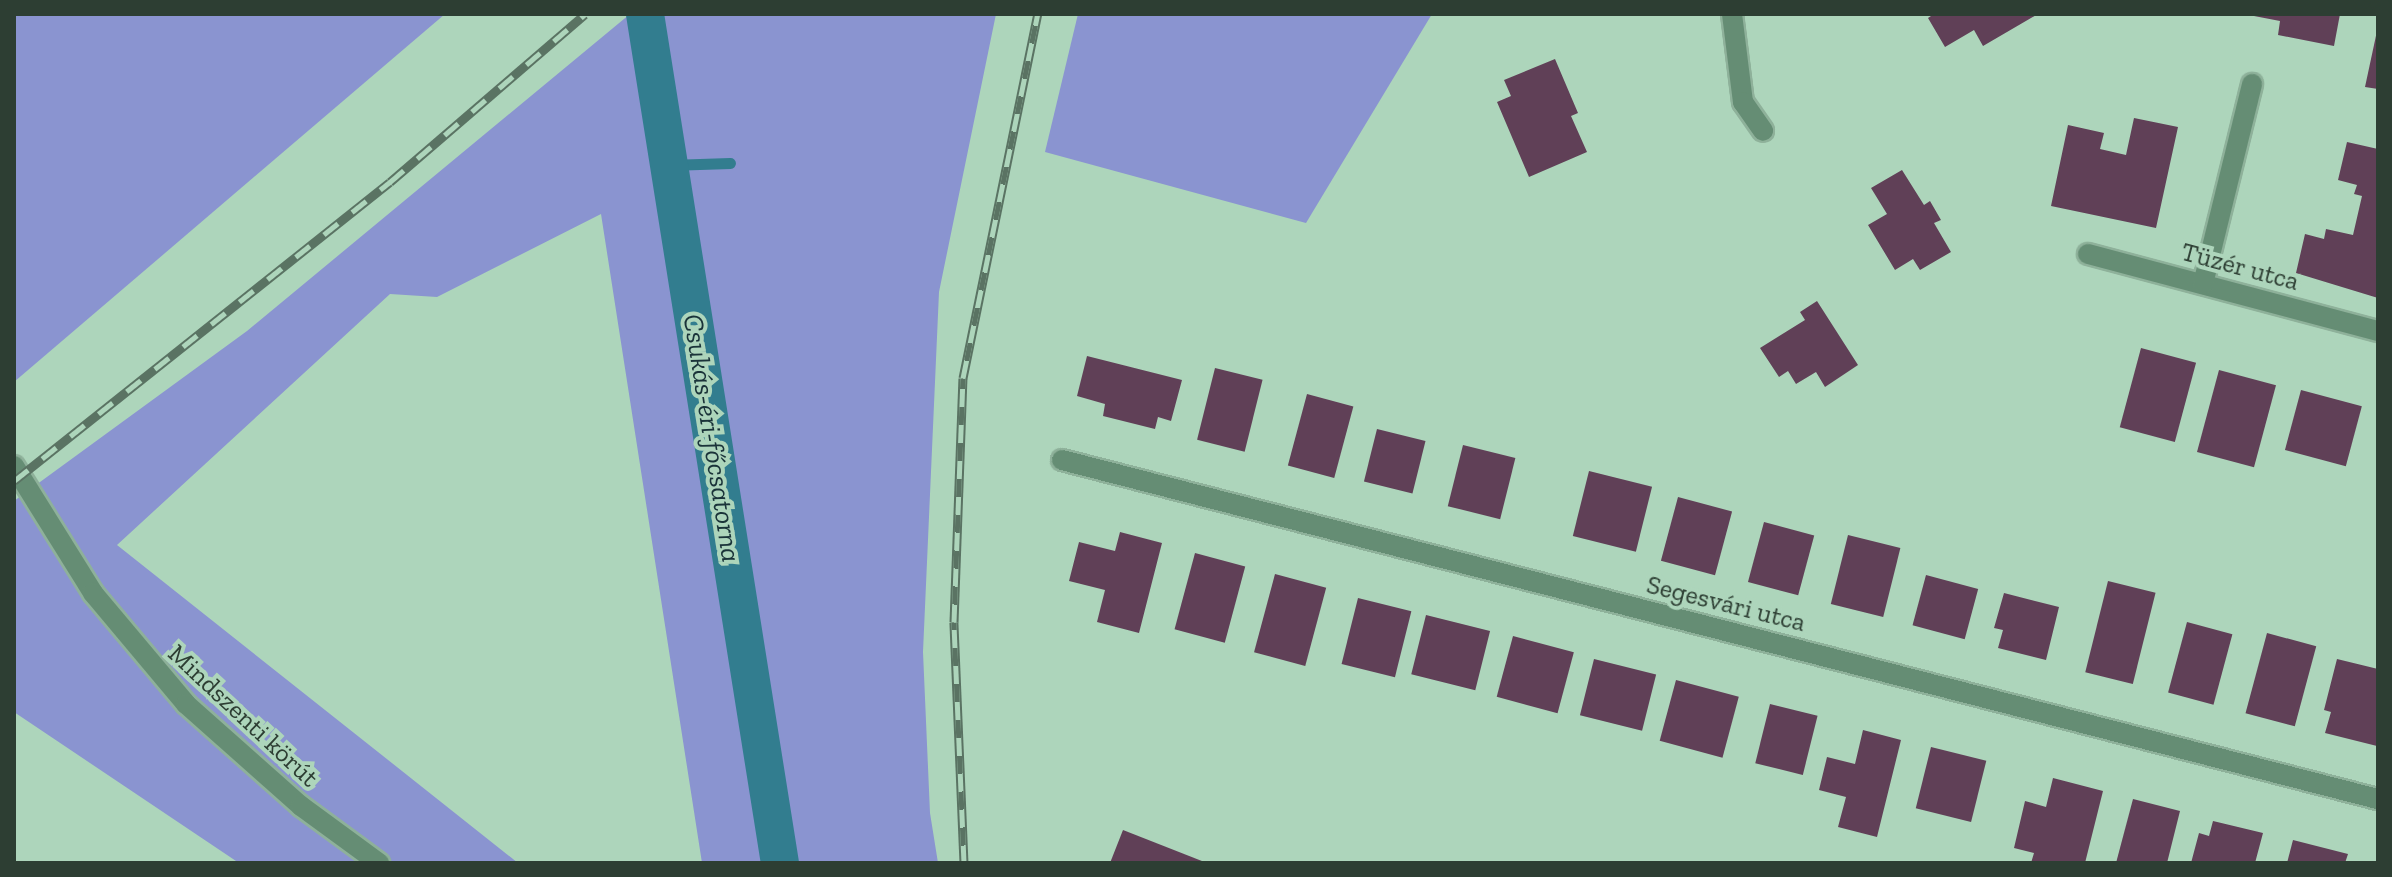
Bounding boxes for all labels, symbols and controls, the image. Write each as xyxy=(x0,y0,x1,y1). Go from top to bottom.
street label: Tüzér utca xyxy=(2178,236,2302,298)
water label: Csukás-éri-főcsatorna xyxy=(676,312,748,564)
street label: Segesvári utca xyxy=(1643,569,1809,639)
street label: Mindszenti körút xyxy=(161,638,325,794)

